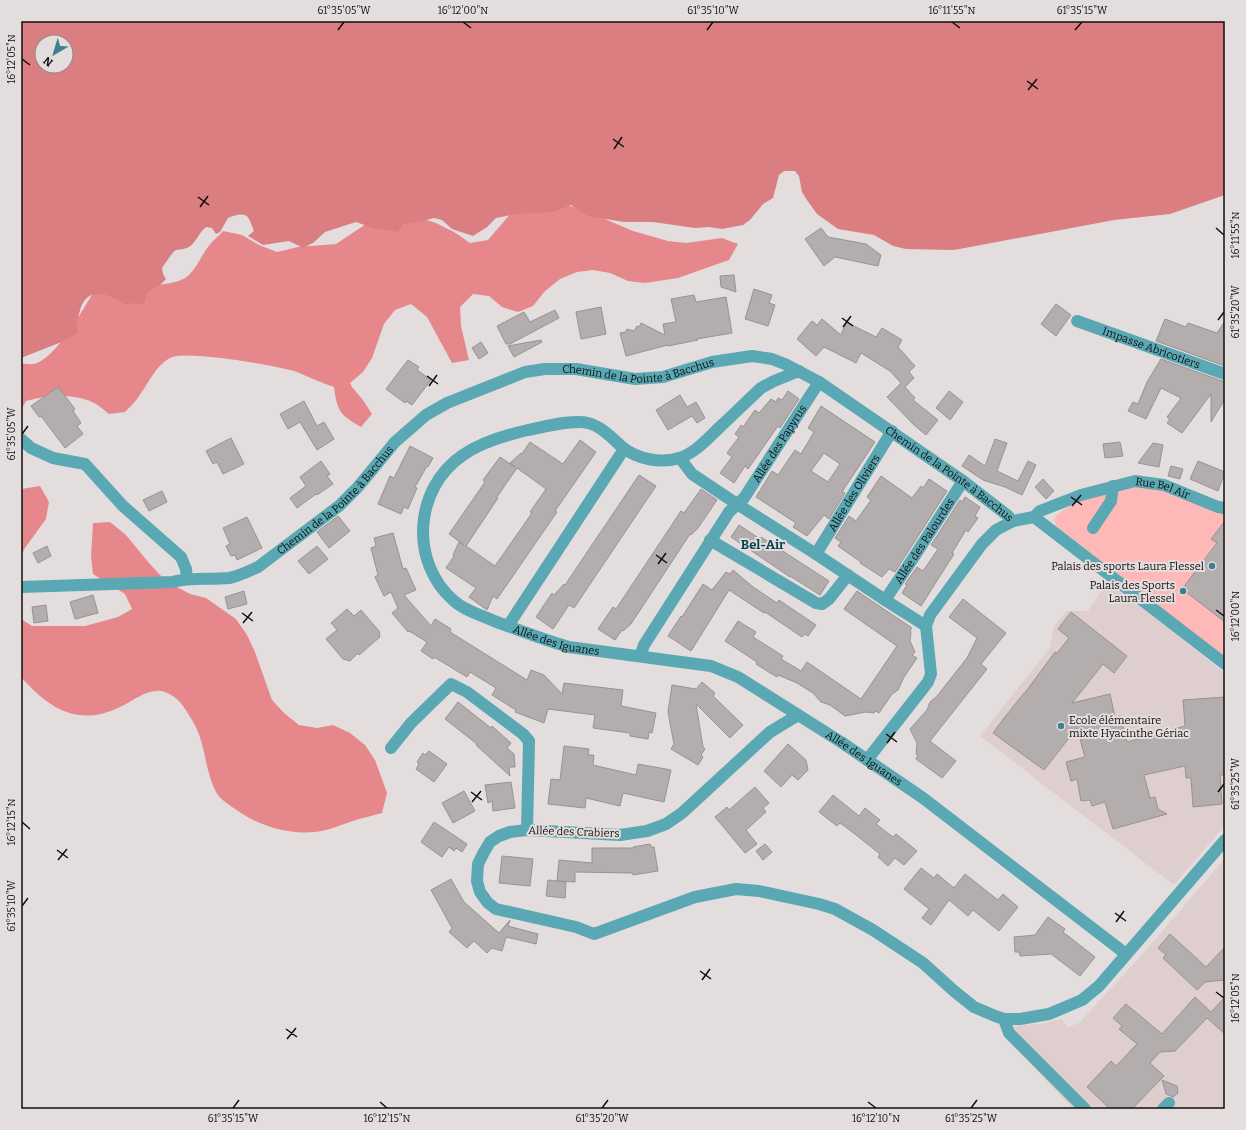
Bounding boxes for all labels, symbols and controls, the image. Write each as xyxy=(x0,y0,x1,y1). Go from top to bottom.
text: 61°35'05"W xyxy=(318,5,371,17)
text: 16°12'00"N xyxy=(438,5,488,17)
text: 61°35'10"W xyxy=(687,5,740,17)
text: 16°11'55"N xyxy=(929,5,976,17)
text: 61°35'15"W xyxy=(1057,5,1108,17)
text: 16°12'05"N xyxy=(6,34,18,84)
north arrow xyxy=(34,34,74,74)
text: N xyxy=(40,53,56,69)
text: 16°11'55"N xyxy=(1230,211,1242,258)
text: 61°35'20"W xyxy=(1230,285,1242,339)
street label: Impasse Abricotiers xyxy=(1101,324,1202,371)
street label: Chemin de la Pointe à Bacchus xyxy=(562,355,716,386)
street label: Allée des Papyrus xyxy=(749,402,809,485)
text: 61°35'05"W xyxy=(6,407,18,461)
street label: Chemin de la Pointe à Bacchus xyxy=(883,423,1016,524)
street label: Chemin de la Pointe à Bacchus xyxy=(274,443,396,557)
street label: Allée des Oliviers xyxy=(825,452,882,533)
street label: Rue Bel Air xyxy=(1135,475,1192,501)
street label: Allée des Palourdes xyxy=(892,496,957,586)
district label: Bel-Air xyxy=(741,537,785,552)
place label: Palais des sports Laura Flessel xyxy=(1051,560,1204,573)
marker: Palais des sports Laura Flessel xyxy=(1207,561,1217,571)
place label: Palais des Sports Laura Flessel xyxy=(1090,579,1175,605)
marker: Palais des Sports Laura Flessel xyxy=(1178,586,1188,596)
text: 16°12'00"N xyxy=(1230,591,1242,641)
street label: Allée des Iguanes xyxy=(511,622,600,658)
place label: Ecole élémentaire mixte Hyacinthe Gériac xyxy=(1069,714,1189,740)
marker: Ecole élémentaire mixte Hyacinthe Gériac xyxy=(1056,721,1066,731)
street label: Allée des Iguanes xyxy=(823,728,905,788)
text: 61°35'25"W xyxy=(1230,757,1242,810)
text: 16°12'15"N xyxy=(6,798,18,846)
street label: Allée des Crabiers xyxy=(528,824,620,840)
text: 61°35'10"W xyxy=(6,879,18,932)
text: 16°12'05"N xyxy=(1230,973,1242,1023)
text: 61°35'15"W xyxy=(208,1113,259,1125)
text: 16°12'15"N xyxy=(363,1113,411,1125)
text: 61°35'20"W xyxy=(575,1113,629,1125)
text: 16°12'10"N xyxy=(852,1113,900,1125)
text: 61°35'25"W xyxy=(945,1113,998,1125)

